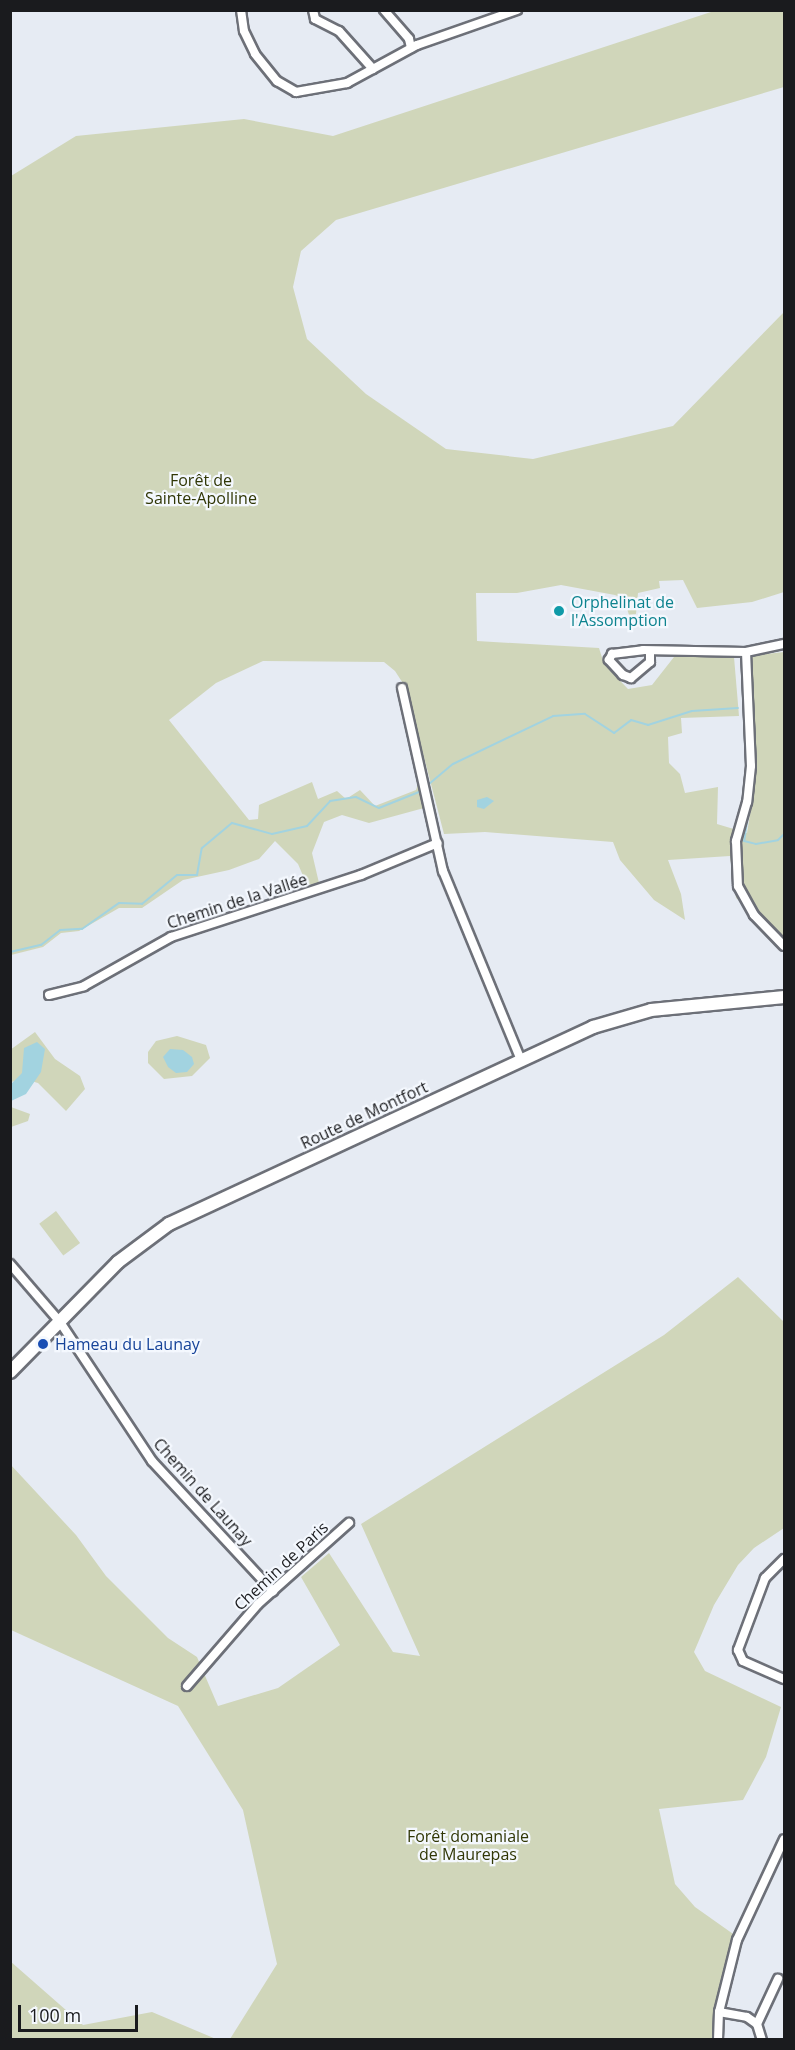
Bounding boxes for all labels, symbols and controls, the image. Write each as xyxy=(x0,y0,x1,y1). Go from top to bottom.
park label: Forêt de Sainte-Apolline xyxy=(145,470,257,508)
place label: Orphelinat de l'Assomption xyxy=(571,592,674,630)
marker: Orphelinat de l'Assomption xyxy=(552,604,566,618)
street label: Chemin de la Vallée xyxy=(165,869,309,933)
street label: Route de Montfort xyxy=(297,1077,431,1153)
place label: Hameau du Launay xyxy=(55,1334,200,1354)
marker: Hameau du Launay xyxy=(36,1337,50,1351)
street label: Chemin de Launay xyxy=(150,1434,256,1550)
street label: Chemin de Paris xyxy=(230,1518,332,1614)
park label: Forêt domaniale de Maurepas xyxy=(407,1826,529,1864)
scale bar xyxy=(21,1993,141,2031)
text: 100 m xyxy=(29,2003,81,2027)

